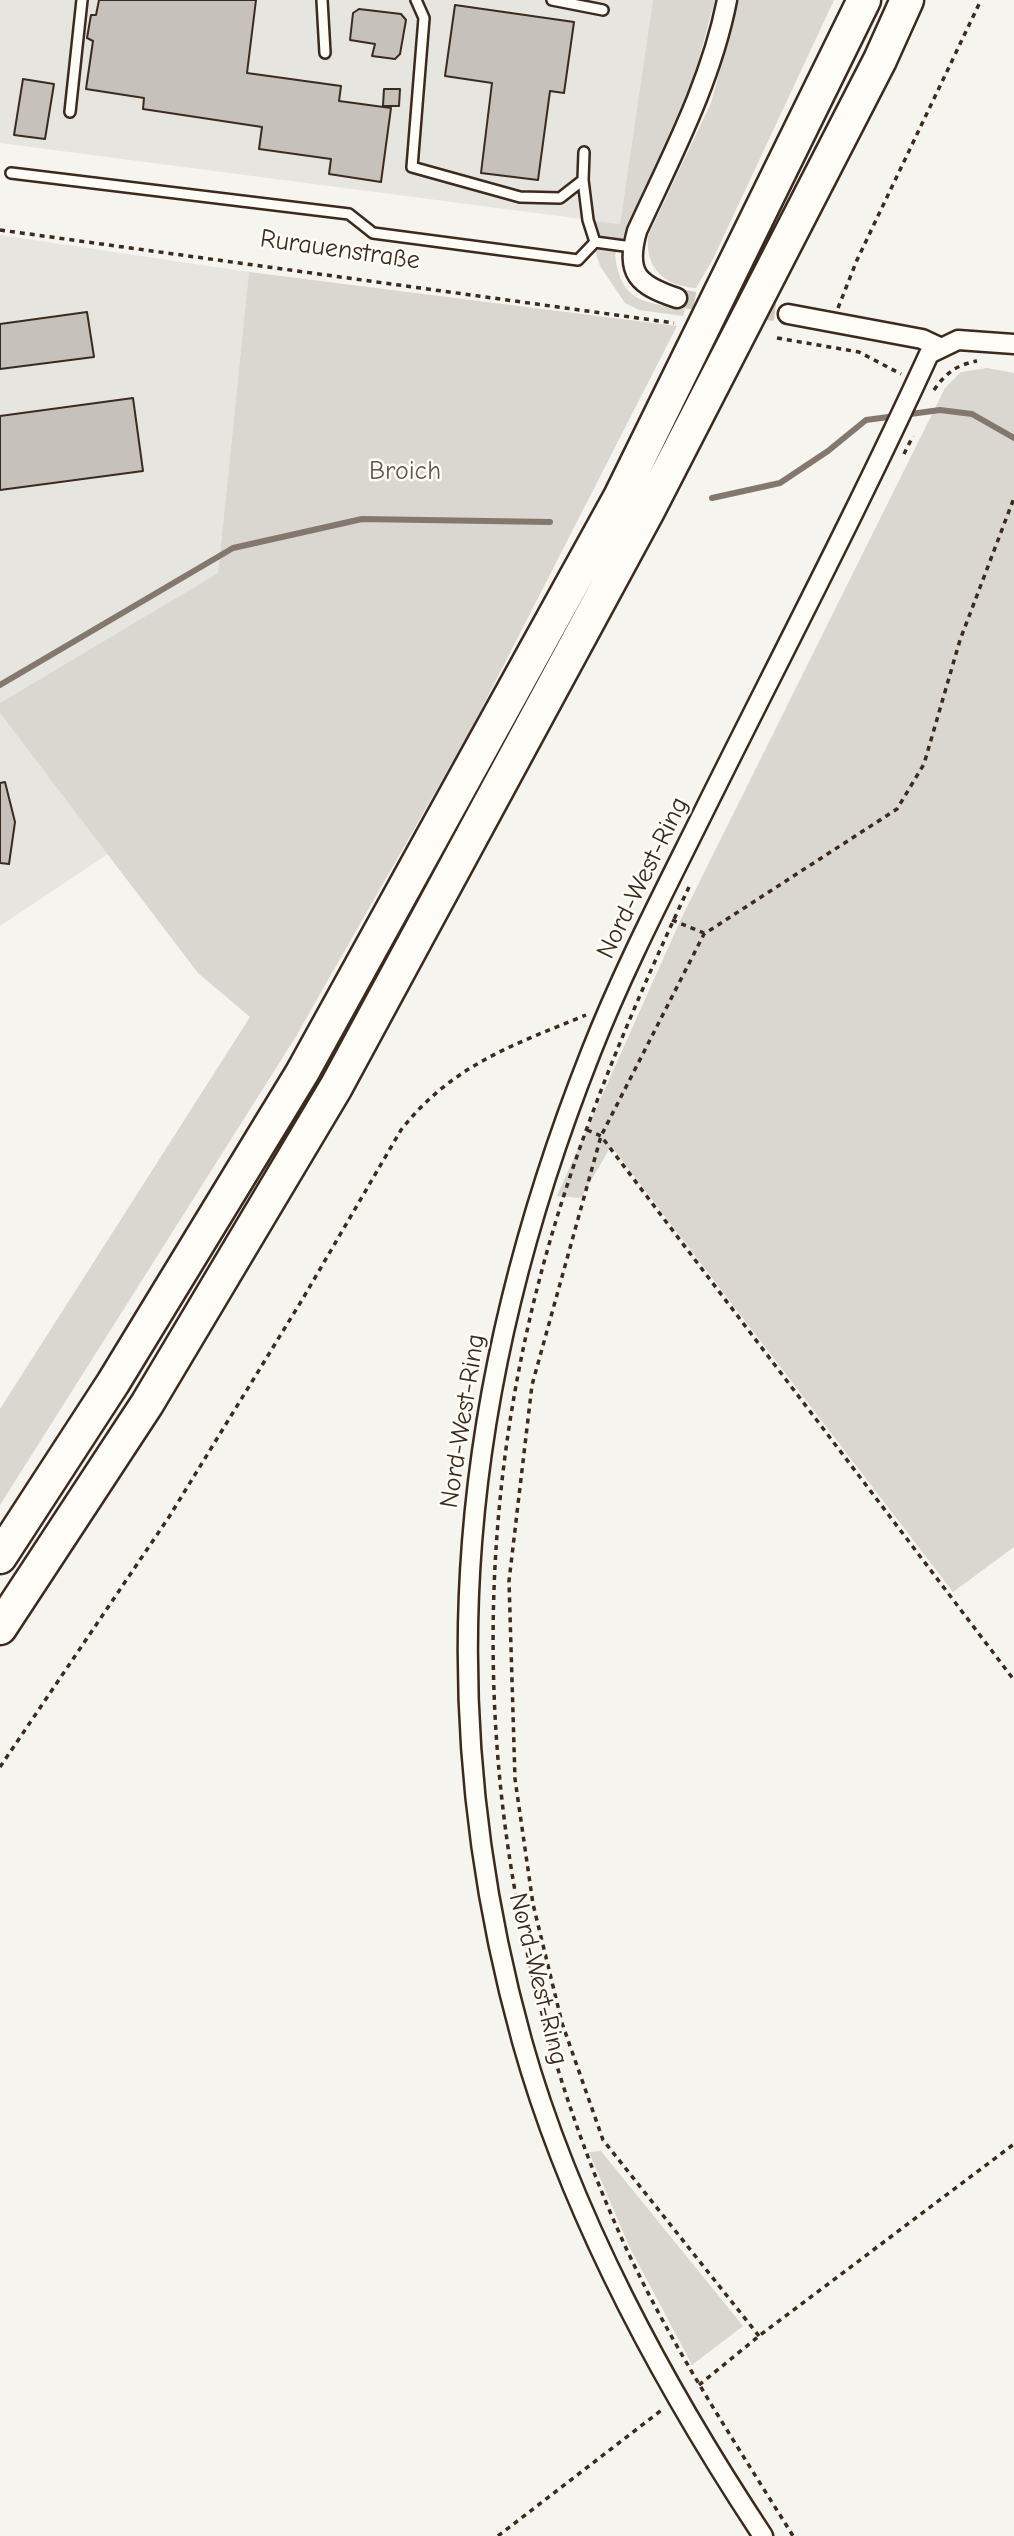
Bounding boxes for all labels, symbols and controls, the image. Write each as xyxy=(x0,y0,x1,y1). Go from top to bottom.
street label: Rurauenstraße xyxy=(258,223,422,277)
park label: Broich xyxy=(369,456,441,488)
street label: Nord-West-Ring xyxy=(590,792,696,964)
street label: Nord-West-Ring xyxy=(434,1332,492,1510)
street label: Nord-West-Ring xyxy=(502,1890,574,2068)

